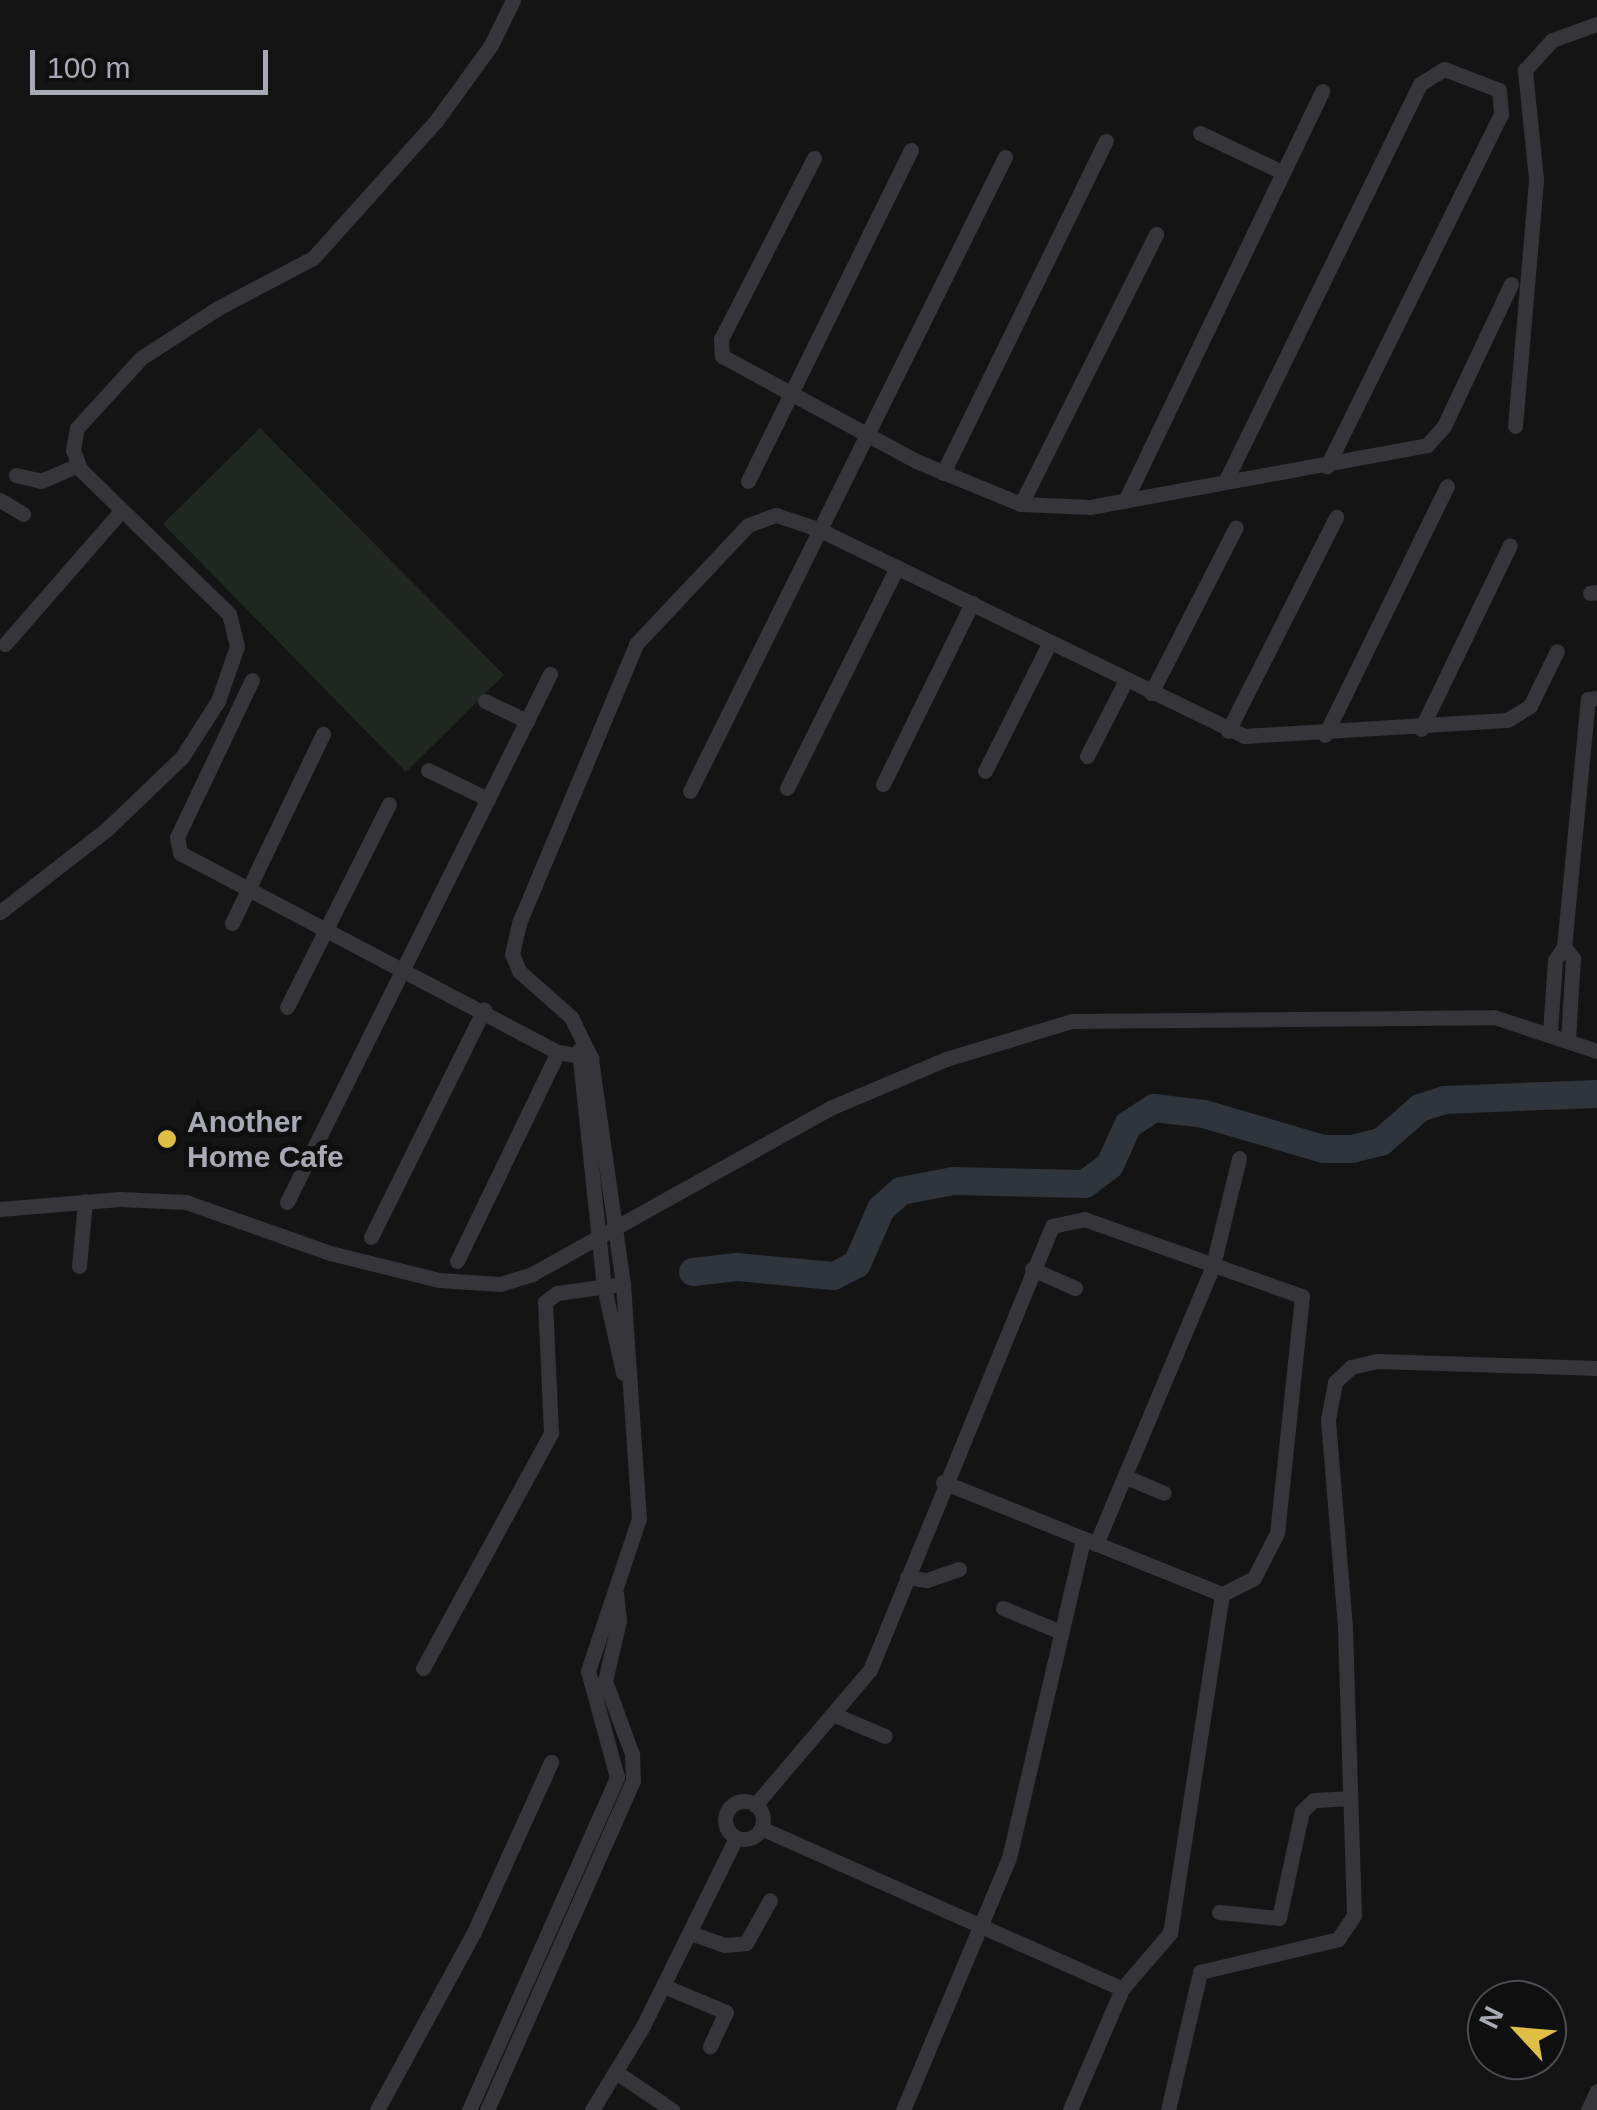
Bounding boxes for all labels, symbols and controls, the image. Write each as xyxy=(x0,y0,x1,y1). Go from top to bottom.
scale bar xyxy=(35,30,272,92)
text: 100 m xyxy=(47,51,130,84)
place label: Another Home Cafe xyxy=(187,1104,344,1174)
marker: Another Home Cafe xyxy=(156,1128,178,1150)
north arrow xyxy=(1467,1980,1567,2080)
text: N xyxy=(1473,2002,1510,2033)

